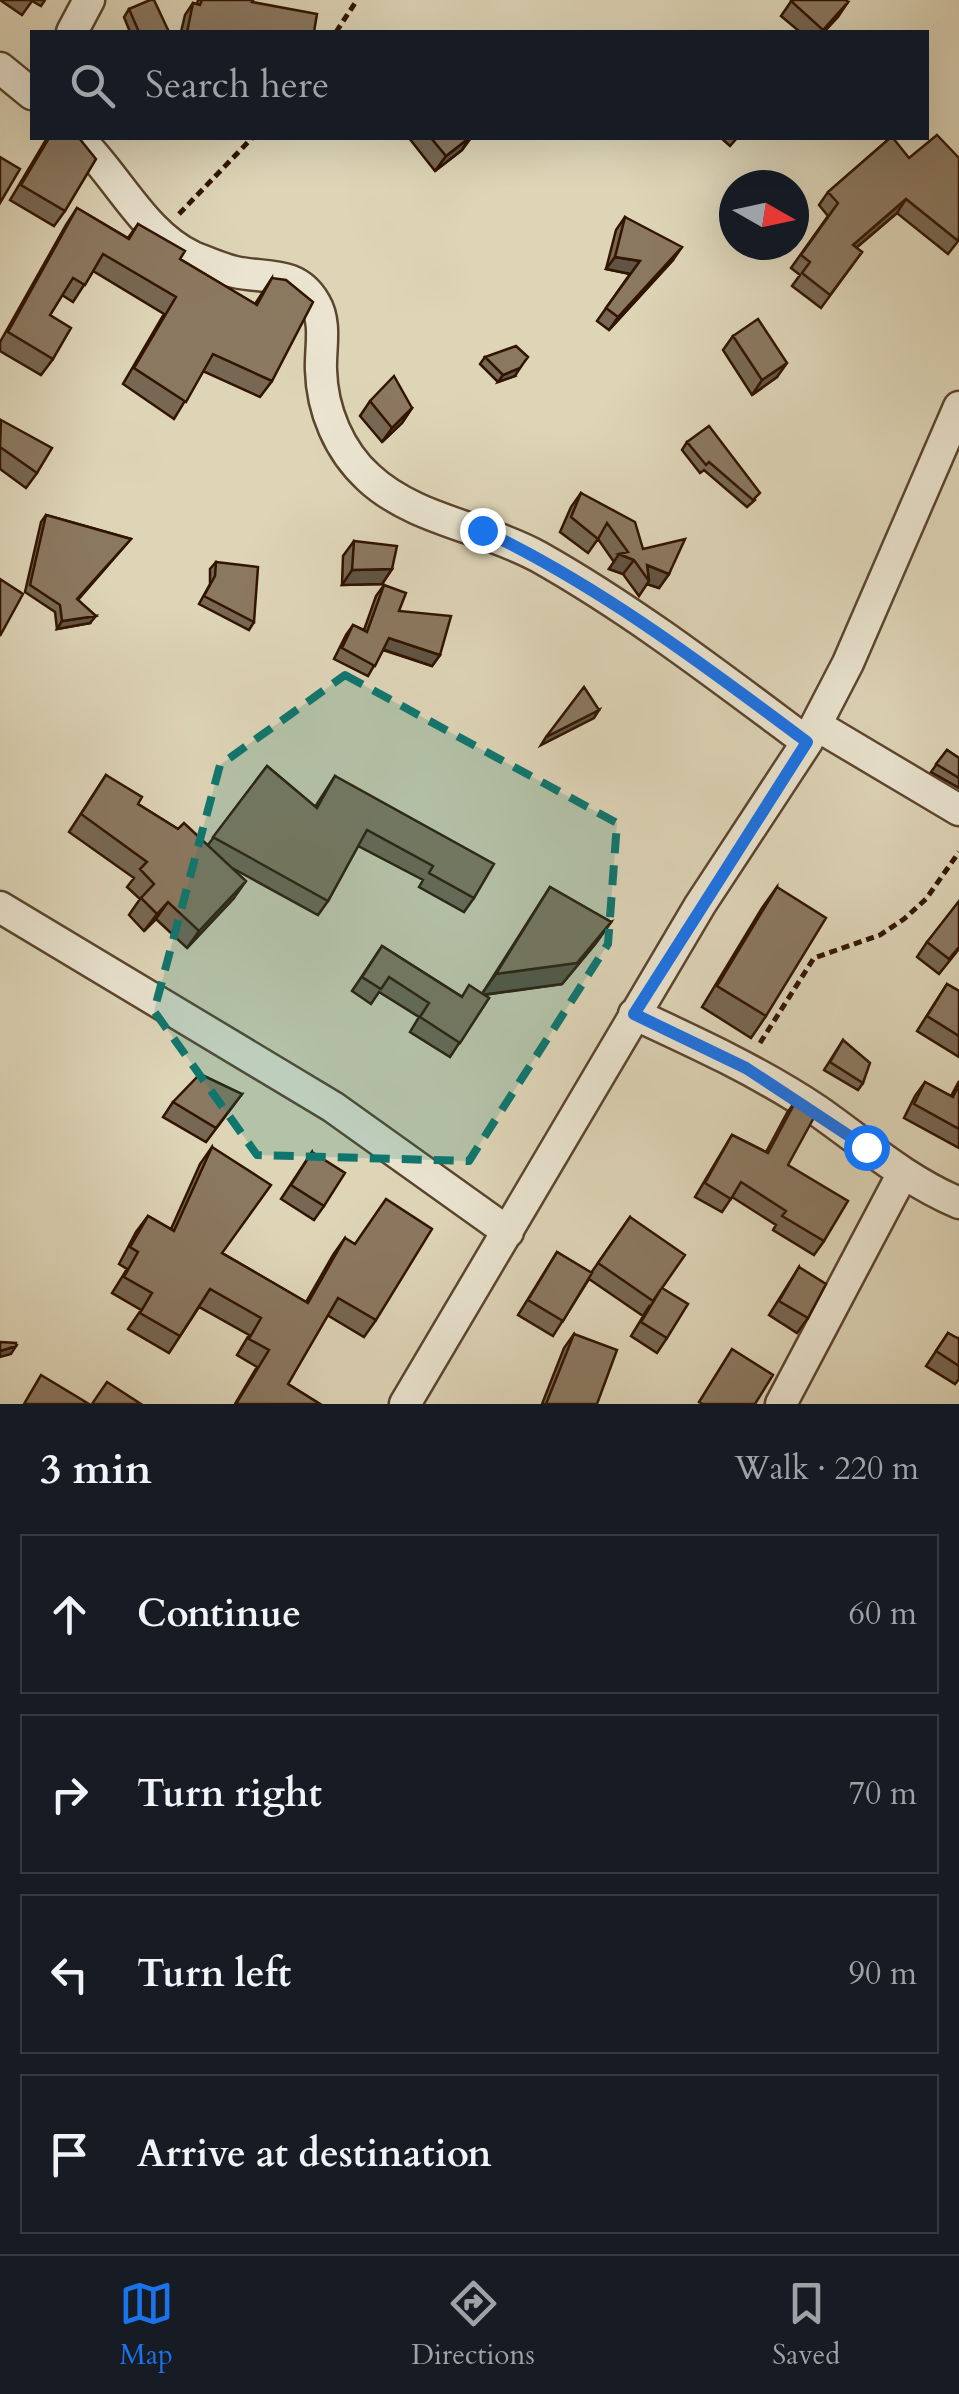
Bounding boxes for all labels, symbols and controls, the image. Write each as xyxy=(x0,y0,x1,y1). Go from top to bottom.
search box xyxy=(30,30,929,140)
icon: search xyxy=(65,58,120,113)
text: Search here xyxy=(145,59,329,111)
north arrow xyxy=(719,170,809,260)
route end xyxy=(460,508,506,554)
route start xyxy=(844,1125,890,1171)
text: 3 min xyxy=(40,1441,152,1498)
text: Walk · 220 m xyxy=(734,1447,919,1491)
icon: ahead xyxy=(42,1587,97,1642)
text: Continue xyxy=(137,1588,301,1640)
text: 60 m xyxy=(849,1592,917,1636)
icon: right xyxy=(42,1767,97,1822)
text: Turn right xyxy=(137,1768,322,1820)
text: 70 m xyxy=(849,1772,917,1816)
icon: left xyxy=(42,1947,97,2002)
text: Turn left xyxy=(137,1948,291,2000)
text: 90 m xyxy=(849,1952,917,1996)
icon: arrive xyxy=(42,2127,97,2182)
text: Arrive at destination xyxy=(137,2128,492,2180)
tab: Map xyxy=(119,2276,174,2374)
tab: Directions xyxy=(411,2276,535,2374)
tab: Saved xyxy=(772,2276,840,2374)

